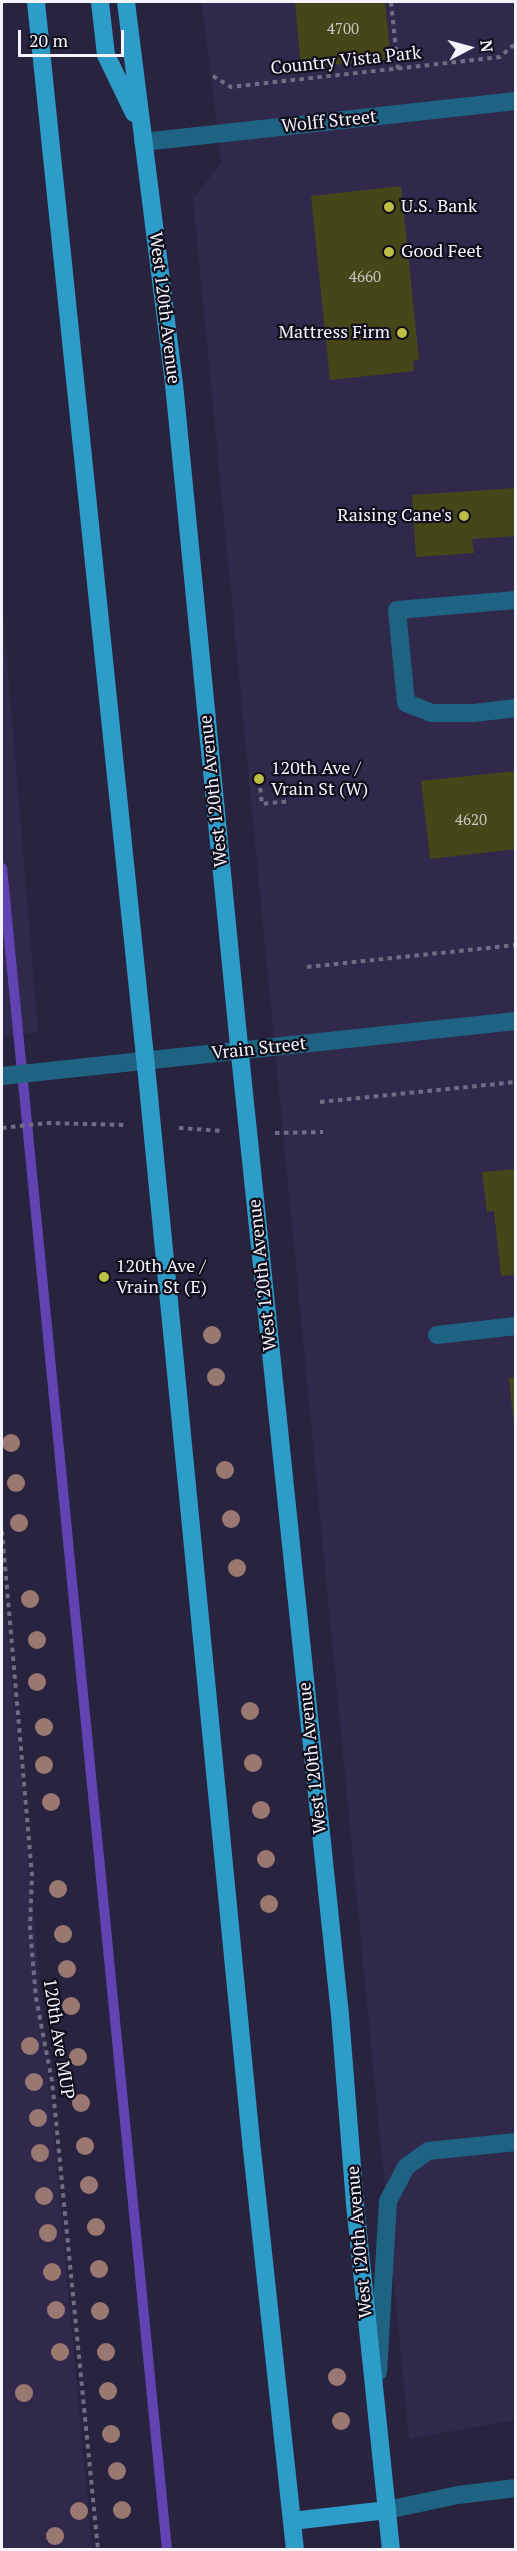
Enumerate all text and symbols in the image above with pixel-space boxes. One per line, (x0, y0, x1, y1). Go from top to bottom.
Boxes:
scale bar (21, 18, 128, 56)
north arrow (439, 18, 499, 78)
house number: 4700 (327, 21, 359, 39)
text: 20 m (29, 28, 68, 52)
text: N (475, 39, 498, 53)
street label: Country Vista Park (270, 42, 422, 80)
street label: Wolff Street (280, 106, 378, 138)
place label: U.S. Bank (401, 196, 477, 218)
marker: U.S. Bank (382, 200, 396, 214)
street label: West 120th Avenue (144, 231, 184, 385)
place label: Good Feet (401, 241, 482, 263)
marker: Good Feet (382, 245, 396, 259)
house number: 4660 (349, 269, 381, 287)
place label: Mattress Firm (278, 322, 390, 344)
marker: Mattress Firm (395, 326, 409, 340)
place label: Raising Cane's (337, 505, 452, 527)
marker: Raising Cane's (457, 509, 471, 523)
street label: West 120th Avenue (195, 714, 233, 868)
place label: 120th Ave / Vrain St (W) (271, 758, 368, 800)
marker: 120th Ave / Vrain St (W) (252, 772, 266, 786)
house number: 4620 (455, 812, 487, 830)
street label: Vrain Street (210, 1033, 308, 1065)
street label: West 120th Avenue (244, 1198, 282, 1352)
place label: 120th Ave / Vrain St (E) (116, 1256, 207, 1298)
marker: 120th Ave / Vrain St (E) (97, 1270, 111, 1284)
street label: West 120th Avenue (294, 1681, 332, 1835)
street label: 120th Ave MUP (38, 1977, 78, 2101)
street label: West 120th Avenue (343, 2165, 377, 2319)

